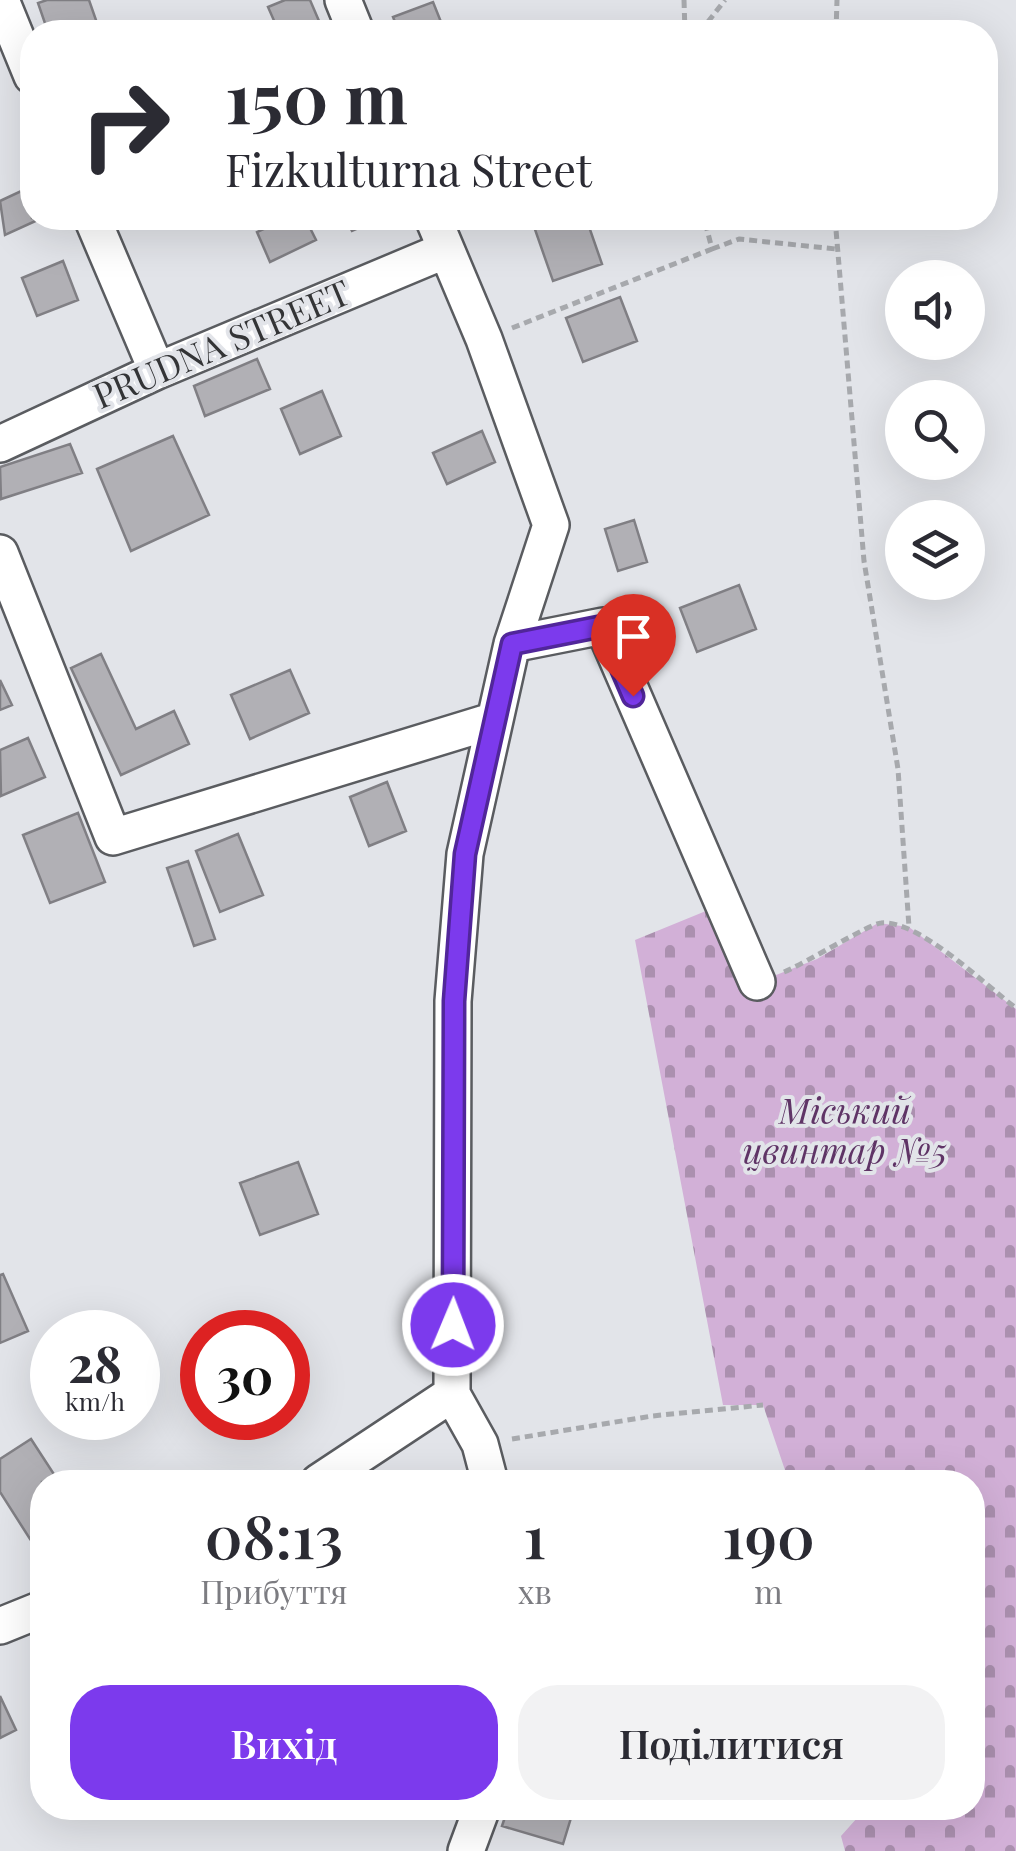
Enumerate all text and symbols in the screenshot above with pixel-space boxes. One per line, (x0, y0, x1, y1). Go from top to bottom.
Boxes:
text: 150 m (225, 48, 408, 142)
icon: right (60, 60, 190, 190)
text: Fizkulturna Street (225, 138, 592, 198)
map controls (885, 260, 985, 600)
button: sound (885, 260, 985, 360)
street label: PRUDNA STREET (85, 267, 357, 418)
button: search (885, 380, 985, 480)
button: layers (885, 500, 985, 600)
pin (591, 594, 676, 697)
icon: arrive (606, 609, 661, 664)
park label: Міський цвинтар №5 (743, 1086, 947, 1173)
position arrow (401, 1273, 505, 1377)
speed limit sign: 30 (180, 1310, 310, 1440)
text: 28 (68, 1329, 122, 1396)
text: km/h (65, 1384, 125, 1417)
text: 08:13 (205, 1494, 343, 1574)
text: 1 (523, 1494, 546, 1574)
text: 190 (722, 1494, 815, 1574)
text: Прибуття (200, 1569, 348, 1612)
text: хв (518, 1569, 552, 1612)
text: m (754, 1569, 783, 1612)
button: Вихід (70, 1685, 498, 1800)
button: Поділитися (518, 1685, 945, 1800)

